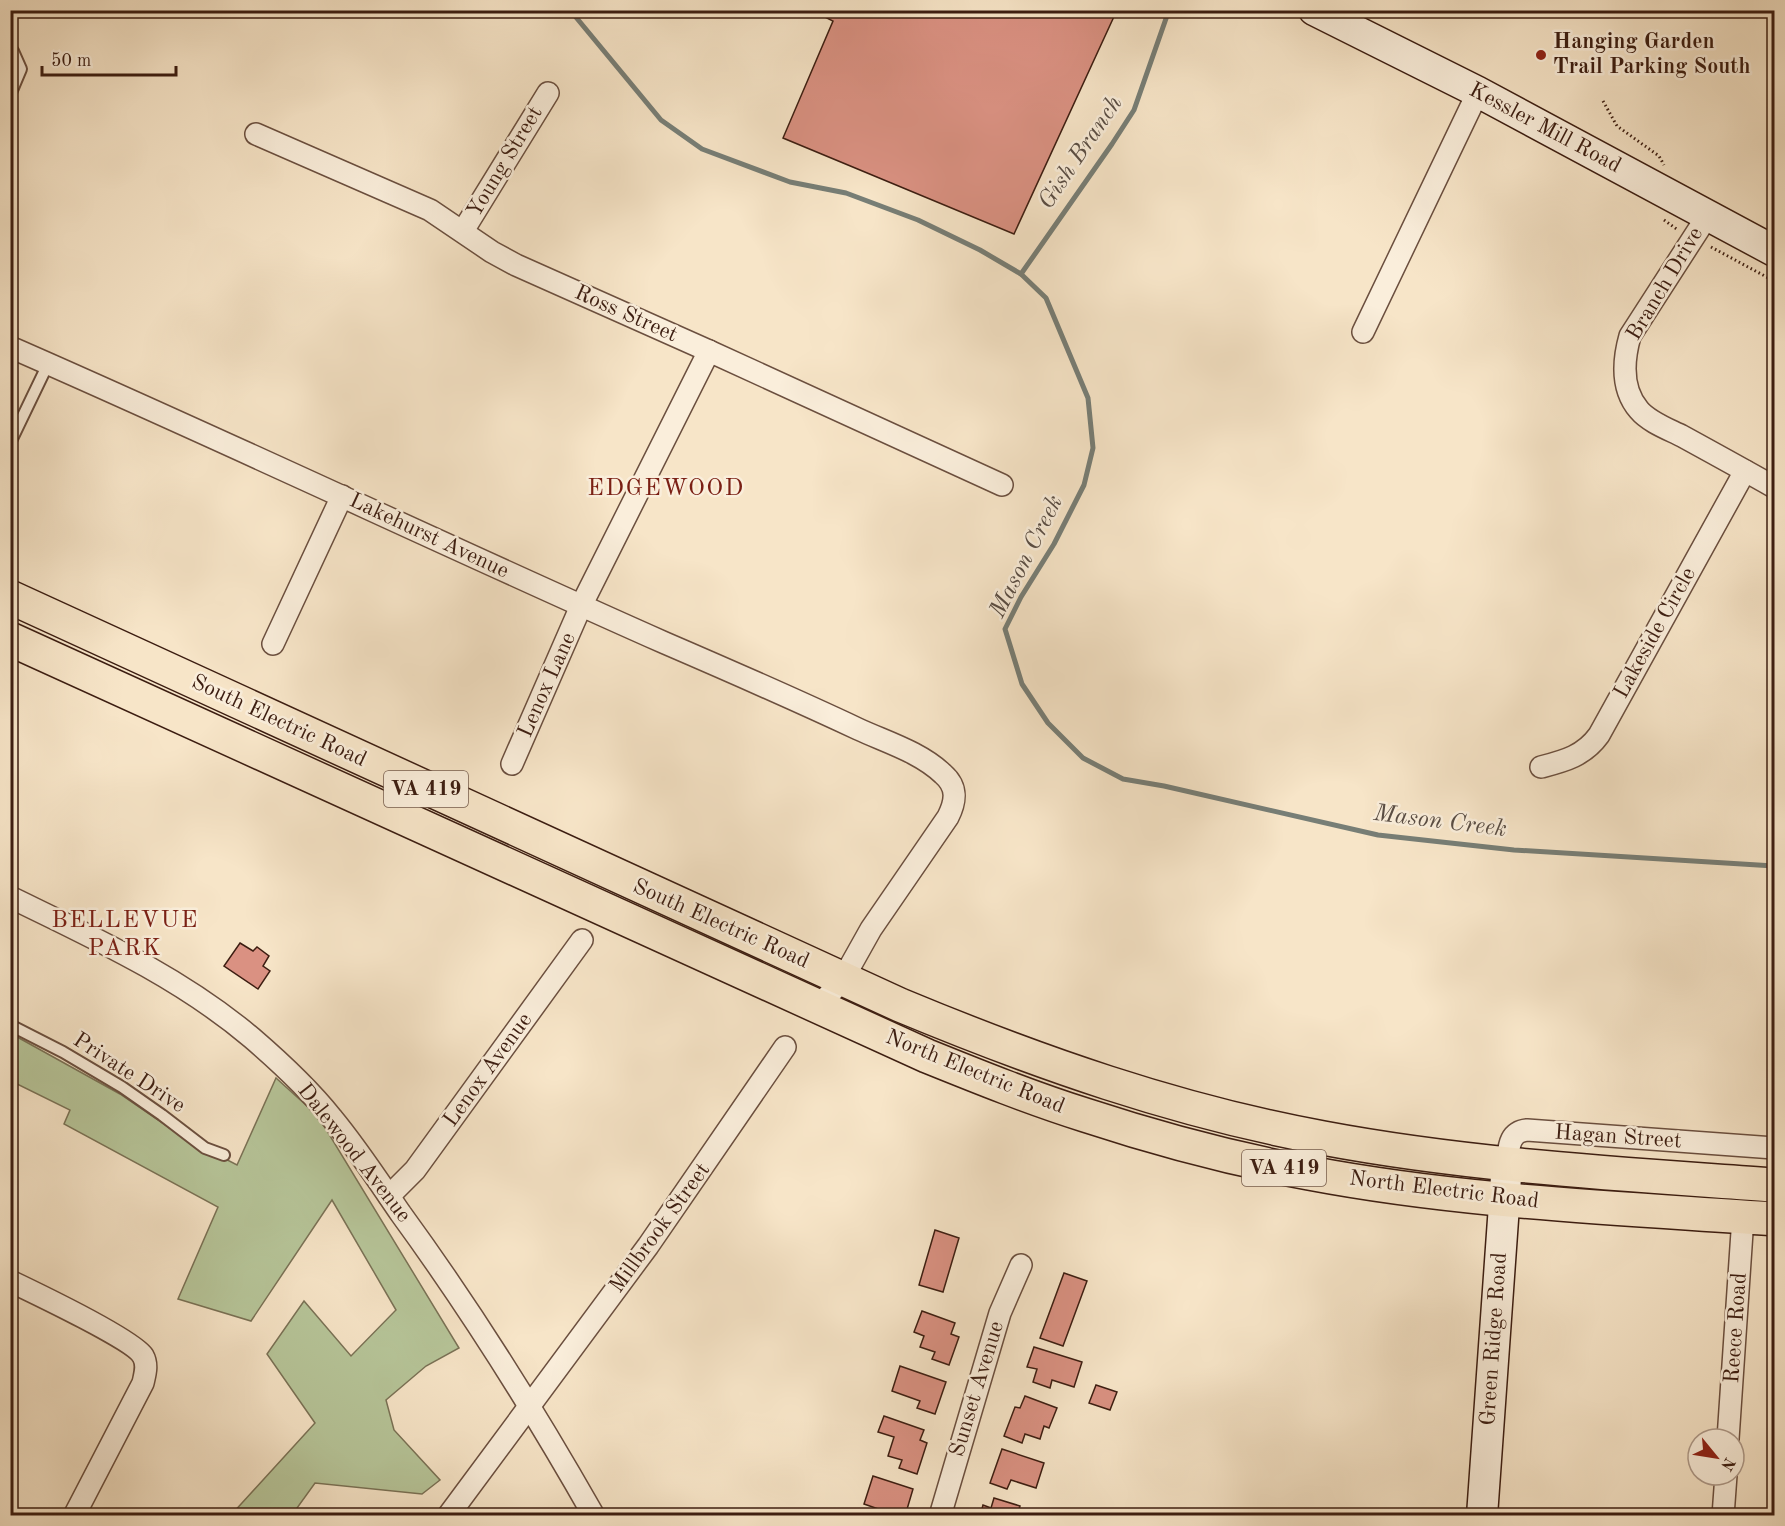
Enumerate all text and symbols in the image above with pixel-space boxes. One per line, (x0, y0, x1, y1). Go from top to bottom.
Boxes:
place label: Hanging Garden Trail Parking South (1553, 31, 1751, 78)
scale bar (42, 39, 176, 77)
marker: Hanging Garden Trail Parking South (1534, 48, 1548, 62)
text: 50 m (51, 52, 91, 70)
street label: Kessler Mill Road (1465, 79, 1625, 177)
water label: Gish Branch (1034, 92, 1128, 214)
street label: Young Street (463, 103, 547, 221)
street label: Branch Drive (1623, 224, 1707, 344)
street label: Ross Street (571, 282, 681, 346)
district label: EDGEWOOD (587, 477, 745, 501)
street label: Lakehurst Avenue (346, 489, 512, 583)
water label: Mason Creek (985, 492, 1068, 623)
street label: Lakeside Circle (1610, 564, 1700, 702)
street label: Lenox Lane (514, 629, 580, 741)
street label: South Electric Road (188, 671, 370, 771)
road number: VA 419 (384, 771, 468, 807)
water label: Mason Creek (1371, 802, 1508, 842)
street label: South Electric Road (630, 875, 812, 973)
district label: BELLEVUE PARK (51, 909, 199, 961)
street label: Lenox Avenue (440, 1009, 536, 1131)
street label: North Electric Road (882, 1026, 1068, 1118)
street label: Private Drive (69, 1029, 189, 1117)
street label: Dalewood Avenue (293, 1079, 415, 1227)
street label: Hagan Street (1554, 1122, 1682, 1152)
road number: VA 419 (1242, 1150, 1326, 1186)
street label: Millbrook Street (606, 1159, 714, 1297)
street label: North Electric Road (1348, 1167, 1540, 1213)
street label: Green Ridge Road (1477, 1252, 1511, 1426)
street label: Reece Road (1721, 1272, 1751, 1384)
street label: Sunset Avenue (946, 1319, 1008, 1459)
north arrow (1686, 1427, 1746, 1487)
text: N (1717, 1454, 1737, 1473)

